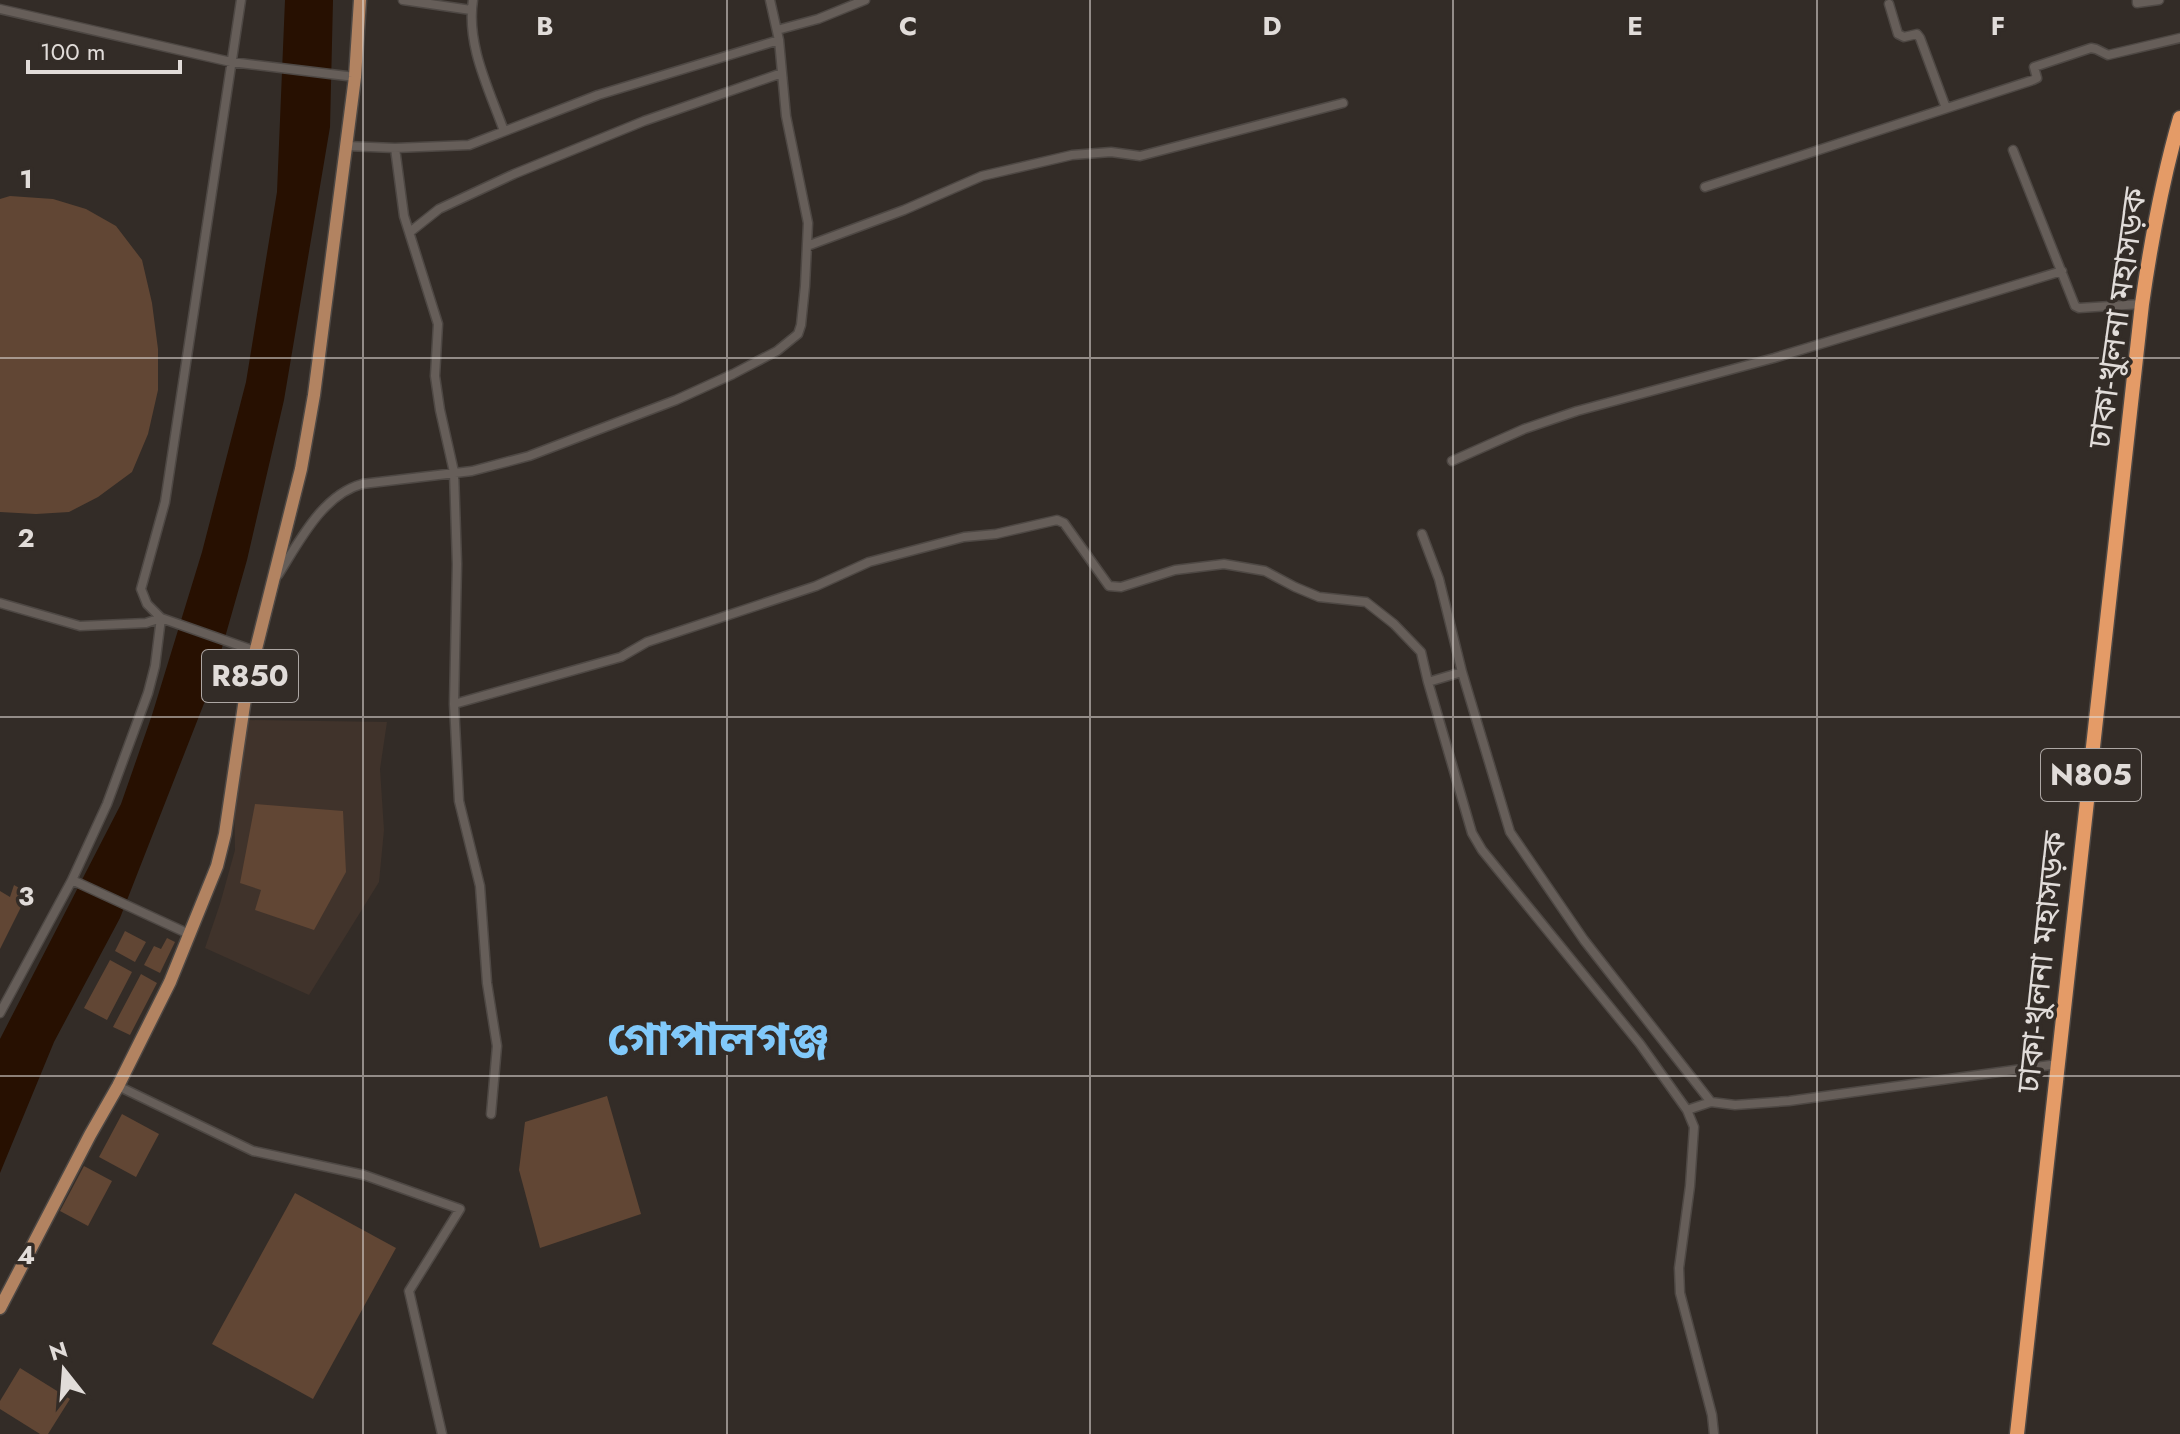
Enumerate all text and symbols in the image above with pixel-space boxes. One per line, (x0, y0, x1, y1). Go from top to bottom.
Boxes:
text: B (536, 7, 554, 45)
text: C (899, 7, 917, 45)
text: D (1262, 7, 1282, 45)
text: E (1627, 7, 1643, 45)
text: F (1991, 7, 2005, 45)
scale bar (28, 24, 180, 74)
text: 100 m (40, 34, 106, 69)
text: 1 (19, 160, 33, 198)
street label: ঢাকা-খুলনা মহাসড়ক (2076, 184, 2158, 452)
text: 2 (17, 519, 35, 557)
road number: R850 (202, 650, 298, 702)
road number: N805 (2041, 749, 2141, 801)
street label: ঢাকা-খুলনা মহাসড়ক (2004, 828, 2078, 1096)
text: 3 (18, 877, 34, 915)
district label: গোপালগঞ্জ (607, 1004, 829, 1073)
text: 4 (17, 1236, 35, 1274)
north arrow (24, 1330, 104, 1410)
text: N (45, 1333, 71, 1369)

